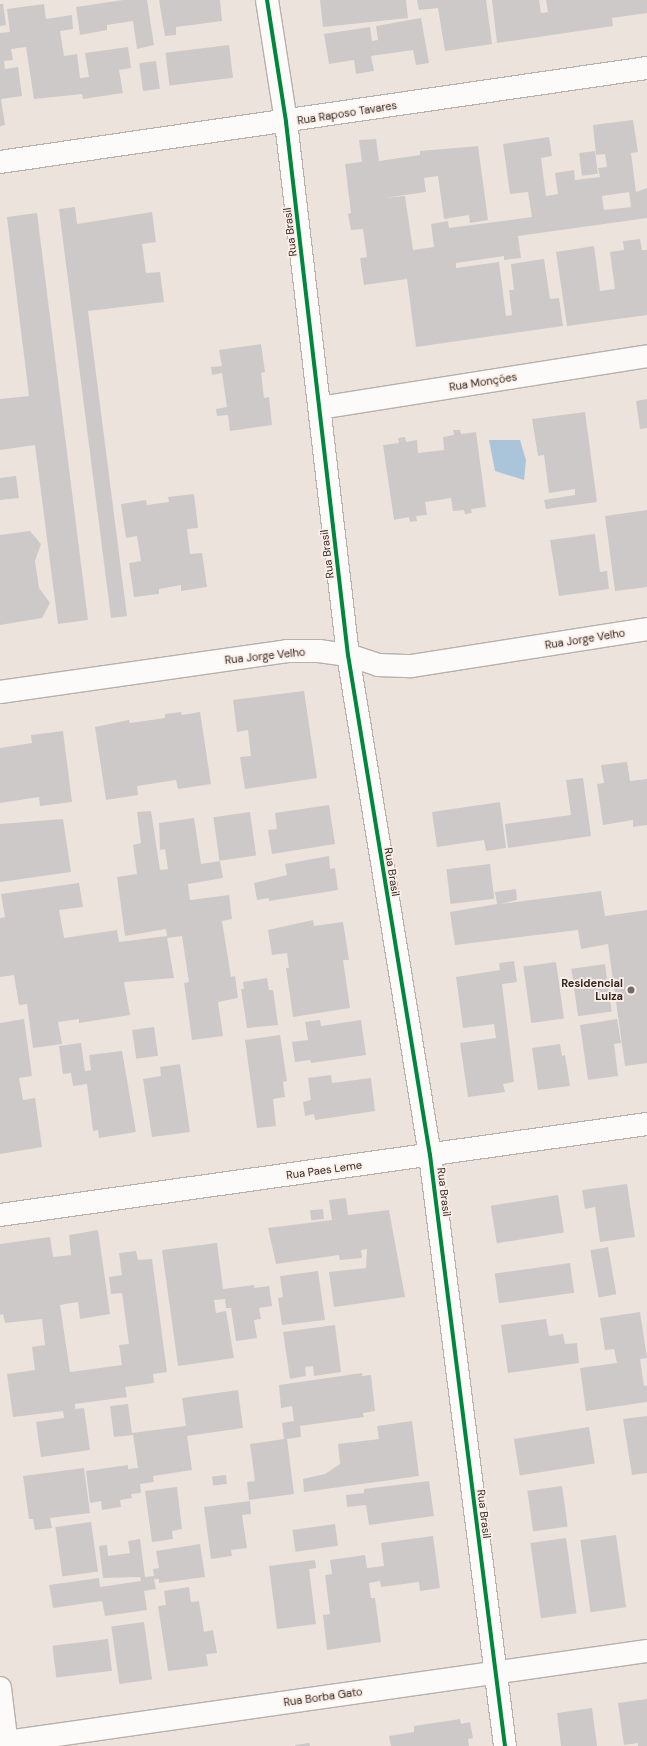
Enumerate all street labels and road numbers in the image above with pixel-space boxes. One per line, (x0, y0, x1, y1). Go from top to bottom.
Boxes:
street label: Rua Raposo Tavares (296, 99, 398, 127)
street label: Rua Brasil (280, 207, 300, 257)
street label: Rua Monções (448, 370, 518, 394)
street label: Rua Brasil (317, 529, 337, 579)
street label: Rua Jorge Velho (544, 626, 626, 652)
street label: Rua Jorge Velho (224, 645, 306, 667)
street label: Rua Brasil (382, 847, 402, 897)
street label: Rua Paes Leme (285, 1158, 363, 1182)
street label: Rua Brasil (434, 1167, 454, 1217)
street label: Rua Brasil (474, 1489, 494, 1539)
street label: Rua Borba Gato (283, 1685, 363, 1709)

